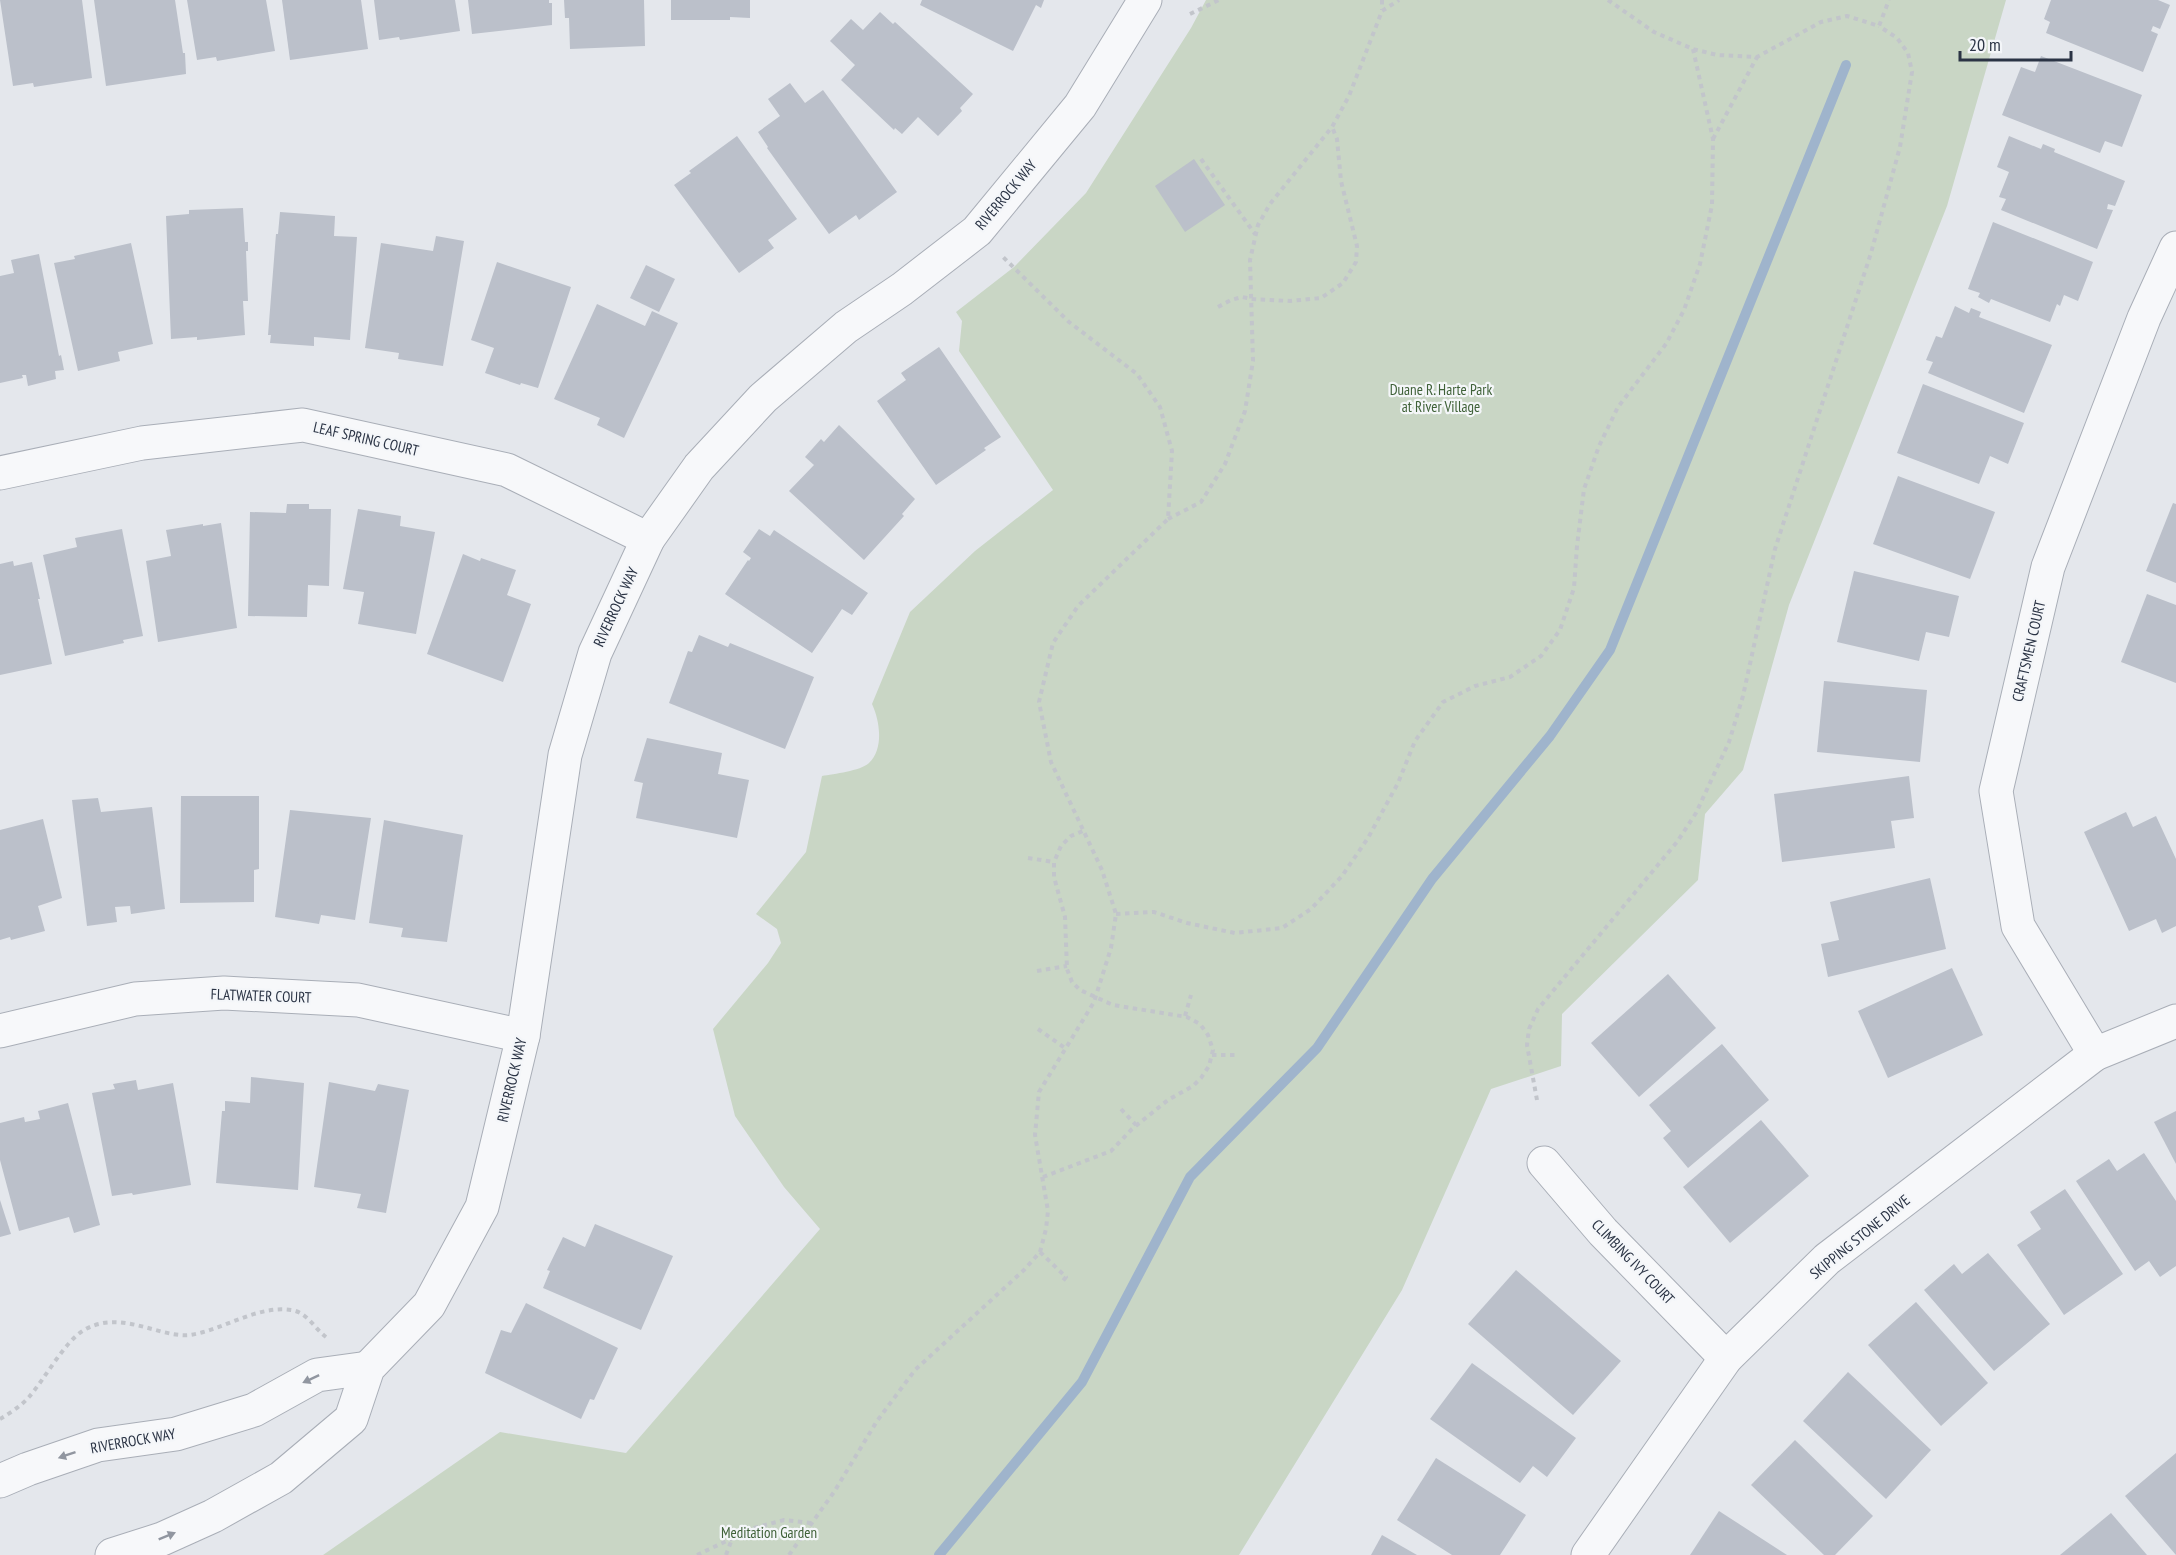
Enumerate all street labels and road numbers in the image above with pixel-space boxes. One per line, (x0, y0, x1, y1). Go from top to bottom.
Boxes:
street label: RIVERROCK WAY (971, 156, 1041, 234)
street label: LEAF SPRING COURT (312, 417, 421, 460)
street label: RIVERROCK WAY (589, 564, 642, 650)
street label: CRAFTSMEN COURT (2008, 598, 2049, 703)
street label: FLATWATER COURT (210, 984, 312, 1007)
street label: RIVERROCK WAY (493, 1036, 530, 1124)
street label: SKIPPING STONE DRIVE (1806, 1190, 1914, 1283)
street label: CLIMBING IVY COURT (1588, 1215, 1679, 1308)
street label: RIVERROCK WAY (89, 1424, 177, 1457)

